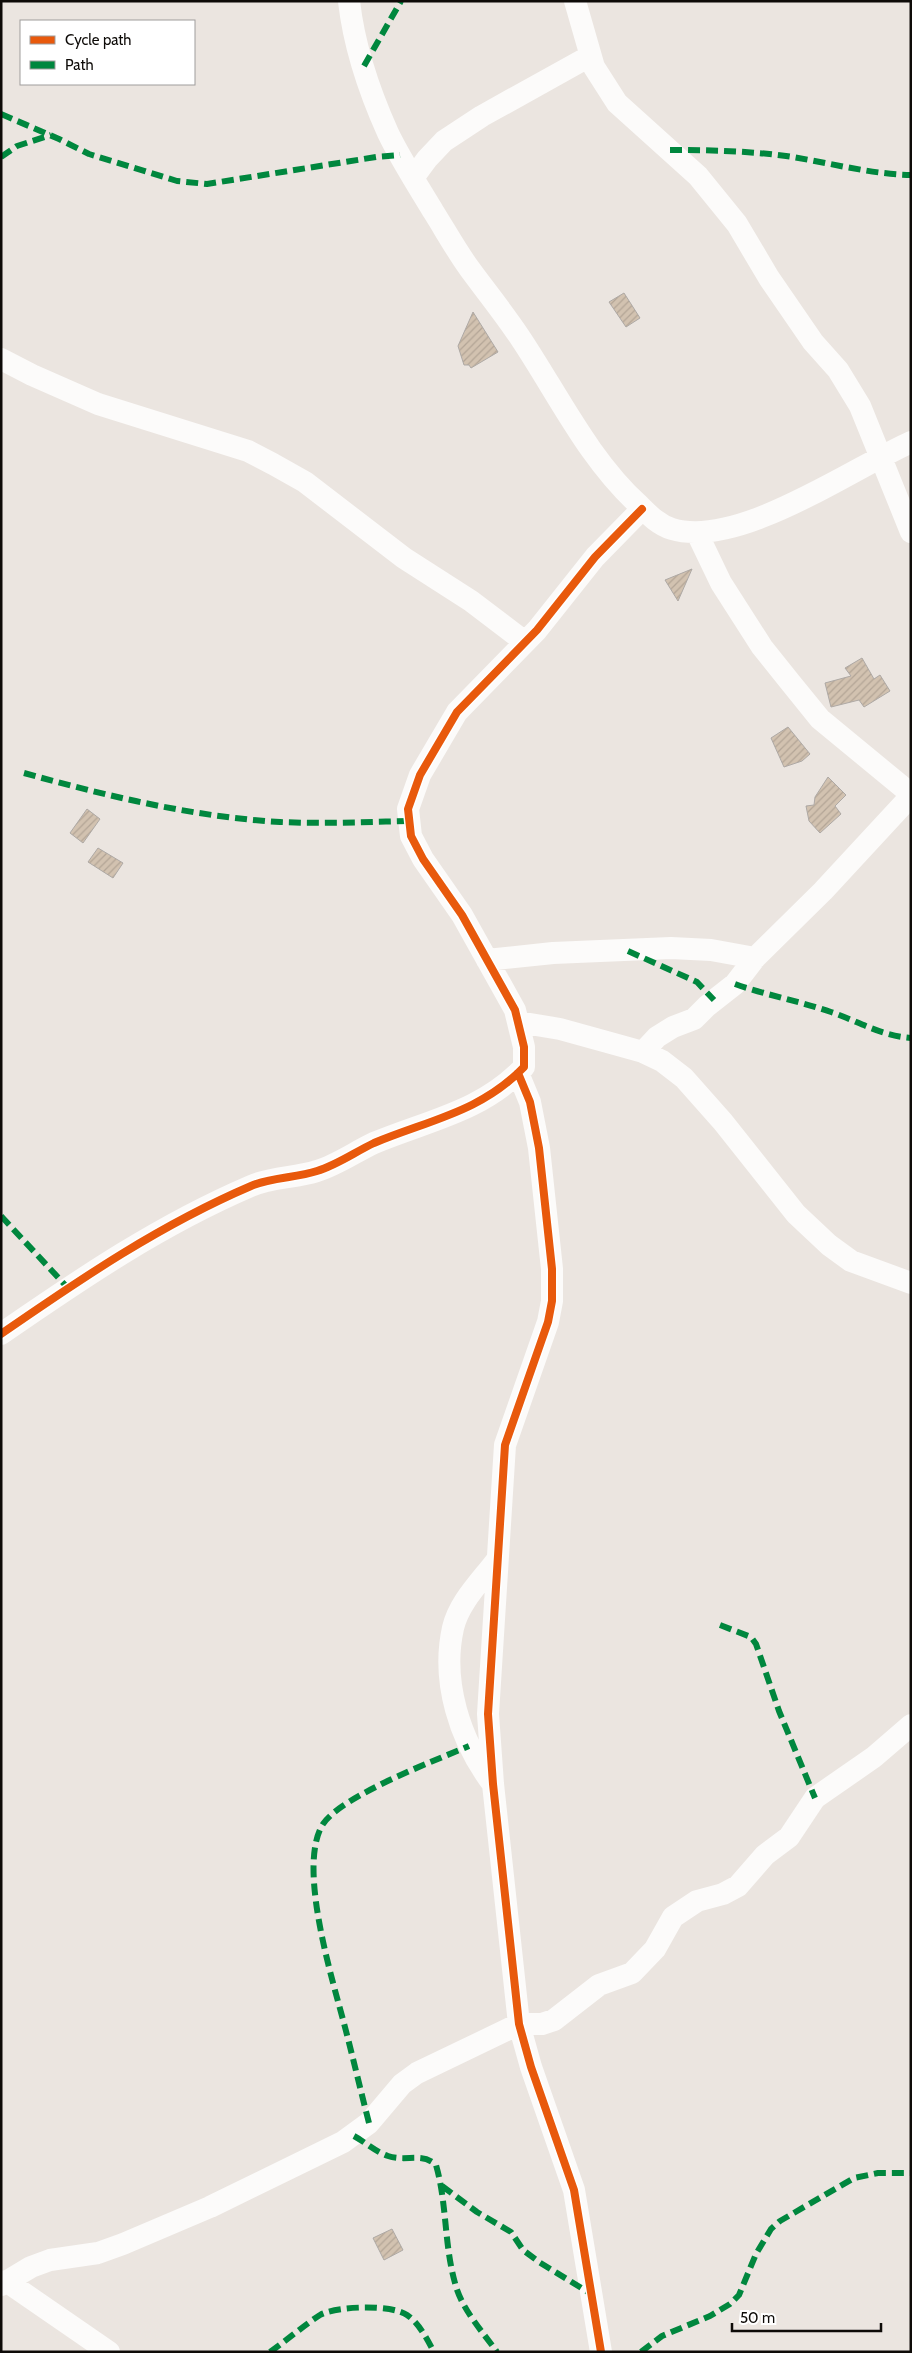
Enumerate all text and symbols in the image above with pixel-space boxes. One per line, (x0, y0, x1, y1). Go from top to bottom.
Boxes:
legend (20, 20, 195, 85)
text: Cycle path (65, 31, 131, 49)
text: Path (65, 56, 94, 74)
scale bar (732, 2300, 881, 2332)
text: 50 m (740, 2309, 775, 2327)

